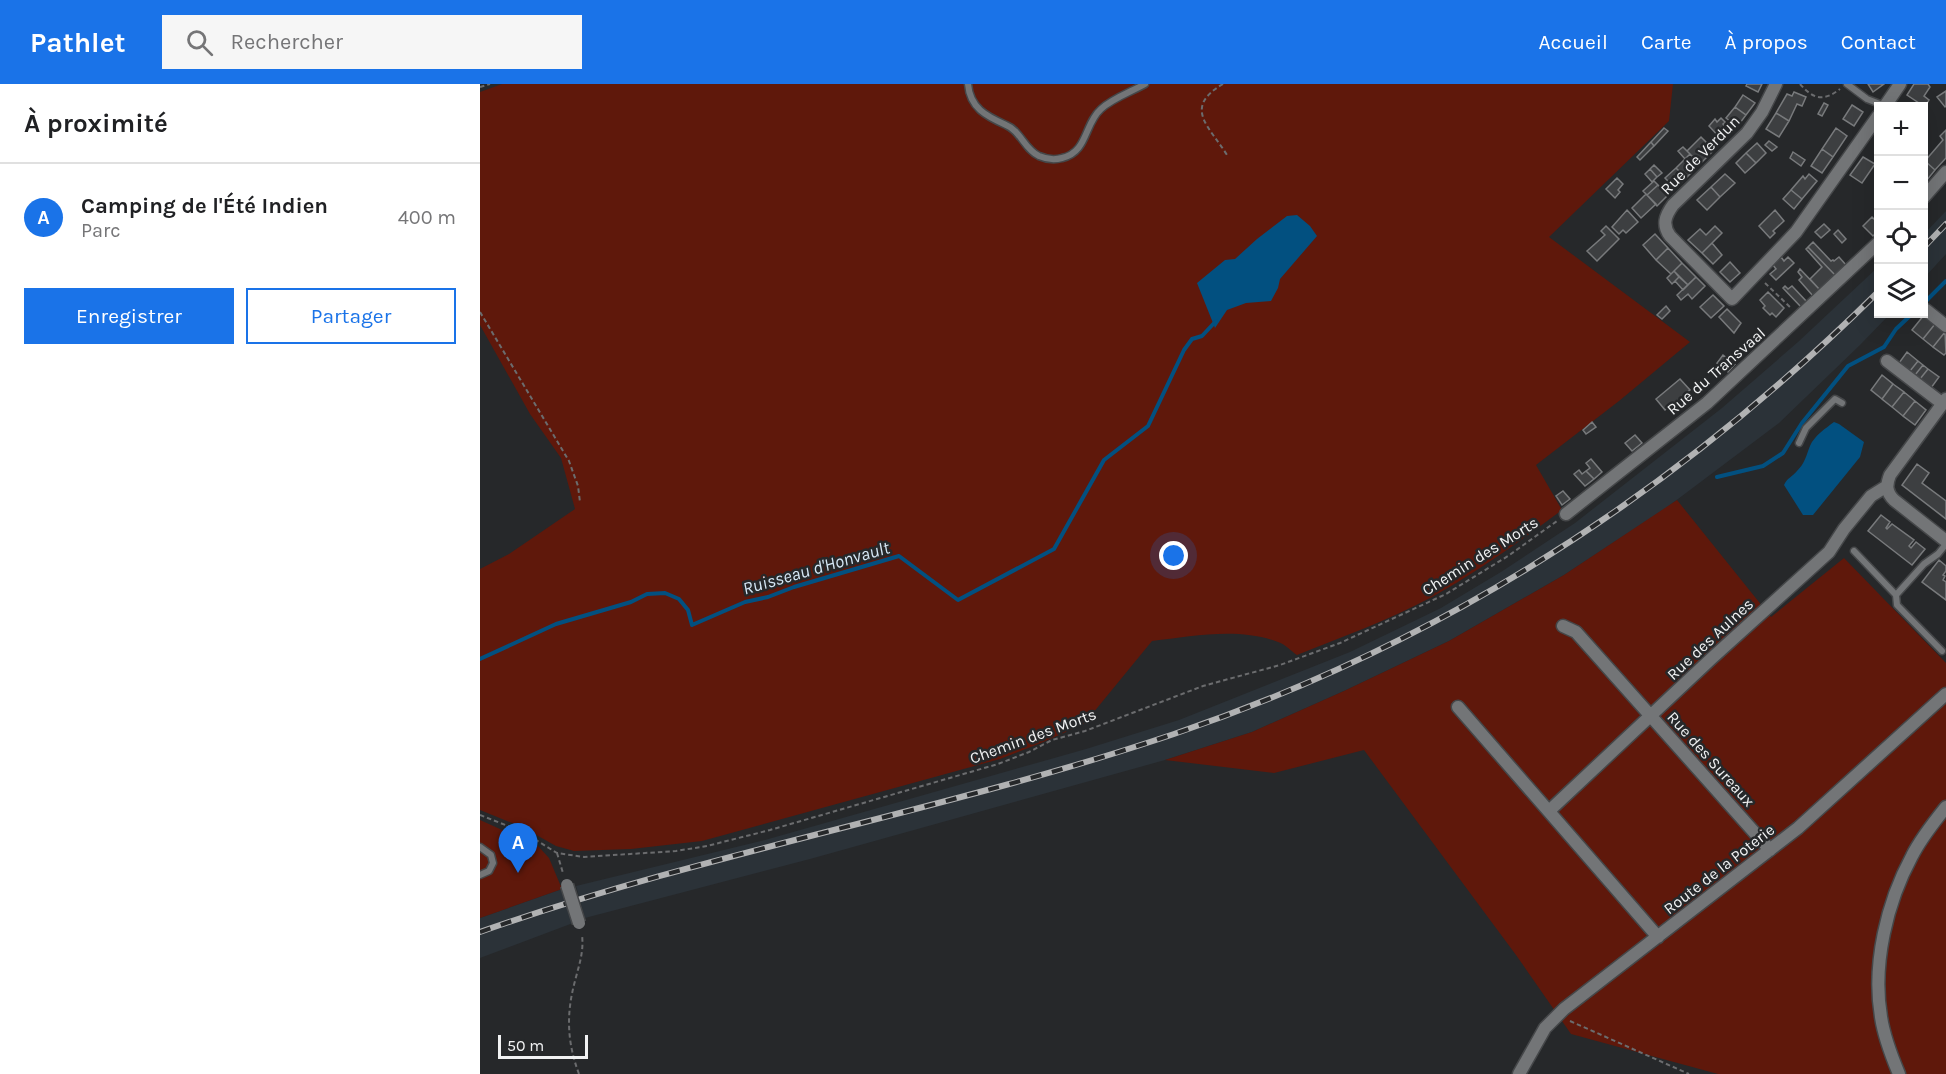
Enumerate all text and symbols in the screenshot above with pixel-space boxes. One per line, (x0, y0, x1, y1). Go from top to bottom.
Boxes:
search box (162, 15, 582, 69)
text: Pathlet (30, 26, 126, 59)
icon: search (183, 26, 216, 59)
text: Rechercher (231, 29, 343, 55)
text: Accueil (1539, 30, 1608, 54)
text: Carte (1641, 30, 1692, 54)
text: À propos (1725, 30, 1808, 54)
text: Contact (1841, 30, 1916, 54)
map controls (1874, 102, 1928, 318)
button: + (1874, 102, 1928, 156)
text: À proximité (24, 108, 168, 139)
street label: Rue de Verdun (1656, 111, 1744, 199)
button: − (1874, 156, 1928, 210)
text: Camping de l'Été Indien (81, 193, 328, 219)
text: A (37, 206, 50, 229)
text: 400 m (398, 206, 456, 229)
button: locate (1874, 210, 1928, 264)
text: Parc (81, 219, 121, 242)
button: layers (1874, 264, 1928, 318)
button: Enregistrer (24, 288, 234, 344)
button: Partager (246, 288, 456, 344)
street label: Rue du Transvaal (1663, 323, 1769, 419)
street label: Chemin des Morts (1418, 513, 1542, 599)
water label: Ruisseau d'Honvault (740, 536, 893, 599)
your location (1159, 541, 1188, 570)
street label: Rue des Aulnes (1663, 594, 1757, 684)
street label: Chemin des Morts (967, 704, 1099, 768)
street label: Rue des Sureaux (1663, 708, 1759, 810)
street label: Route de la Poterie (1660, 820, 1778, 918)
pin: A (498, 824, 537, 873)
scale bar (498, 1032, 588, 1060)
text: 50 m (507, 1036, 544, 1055)

